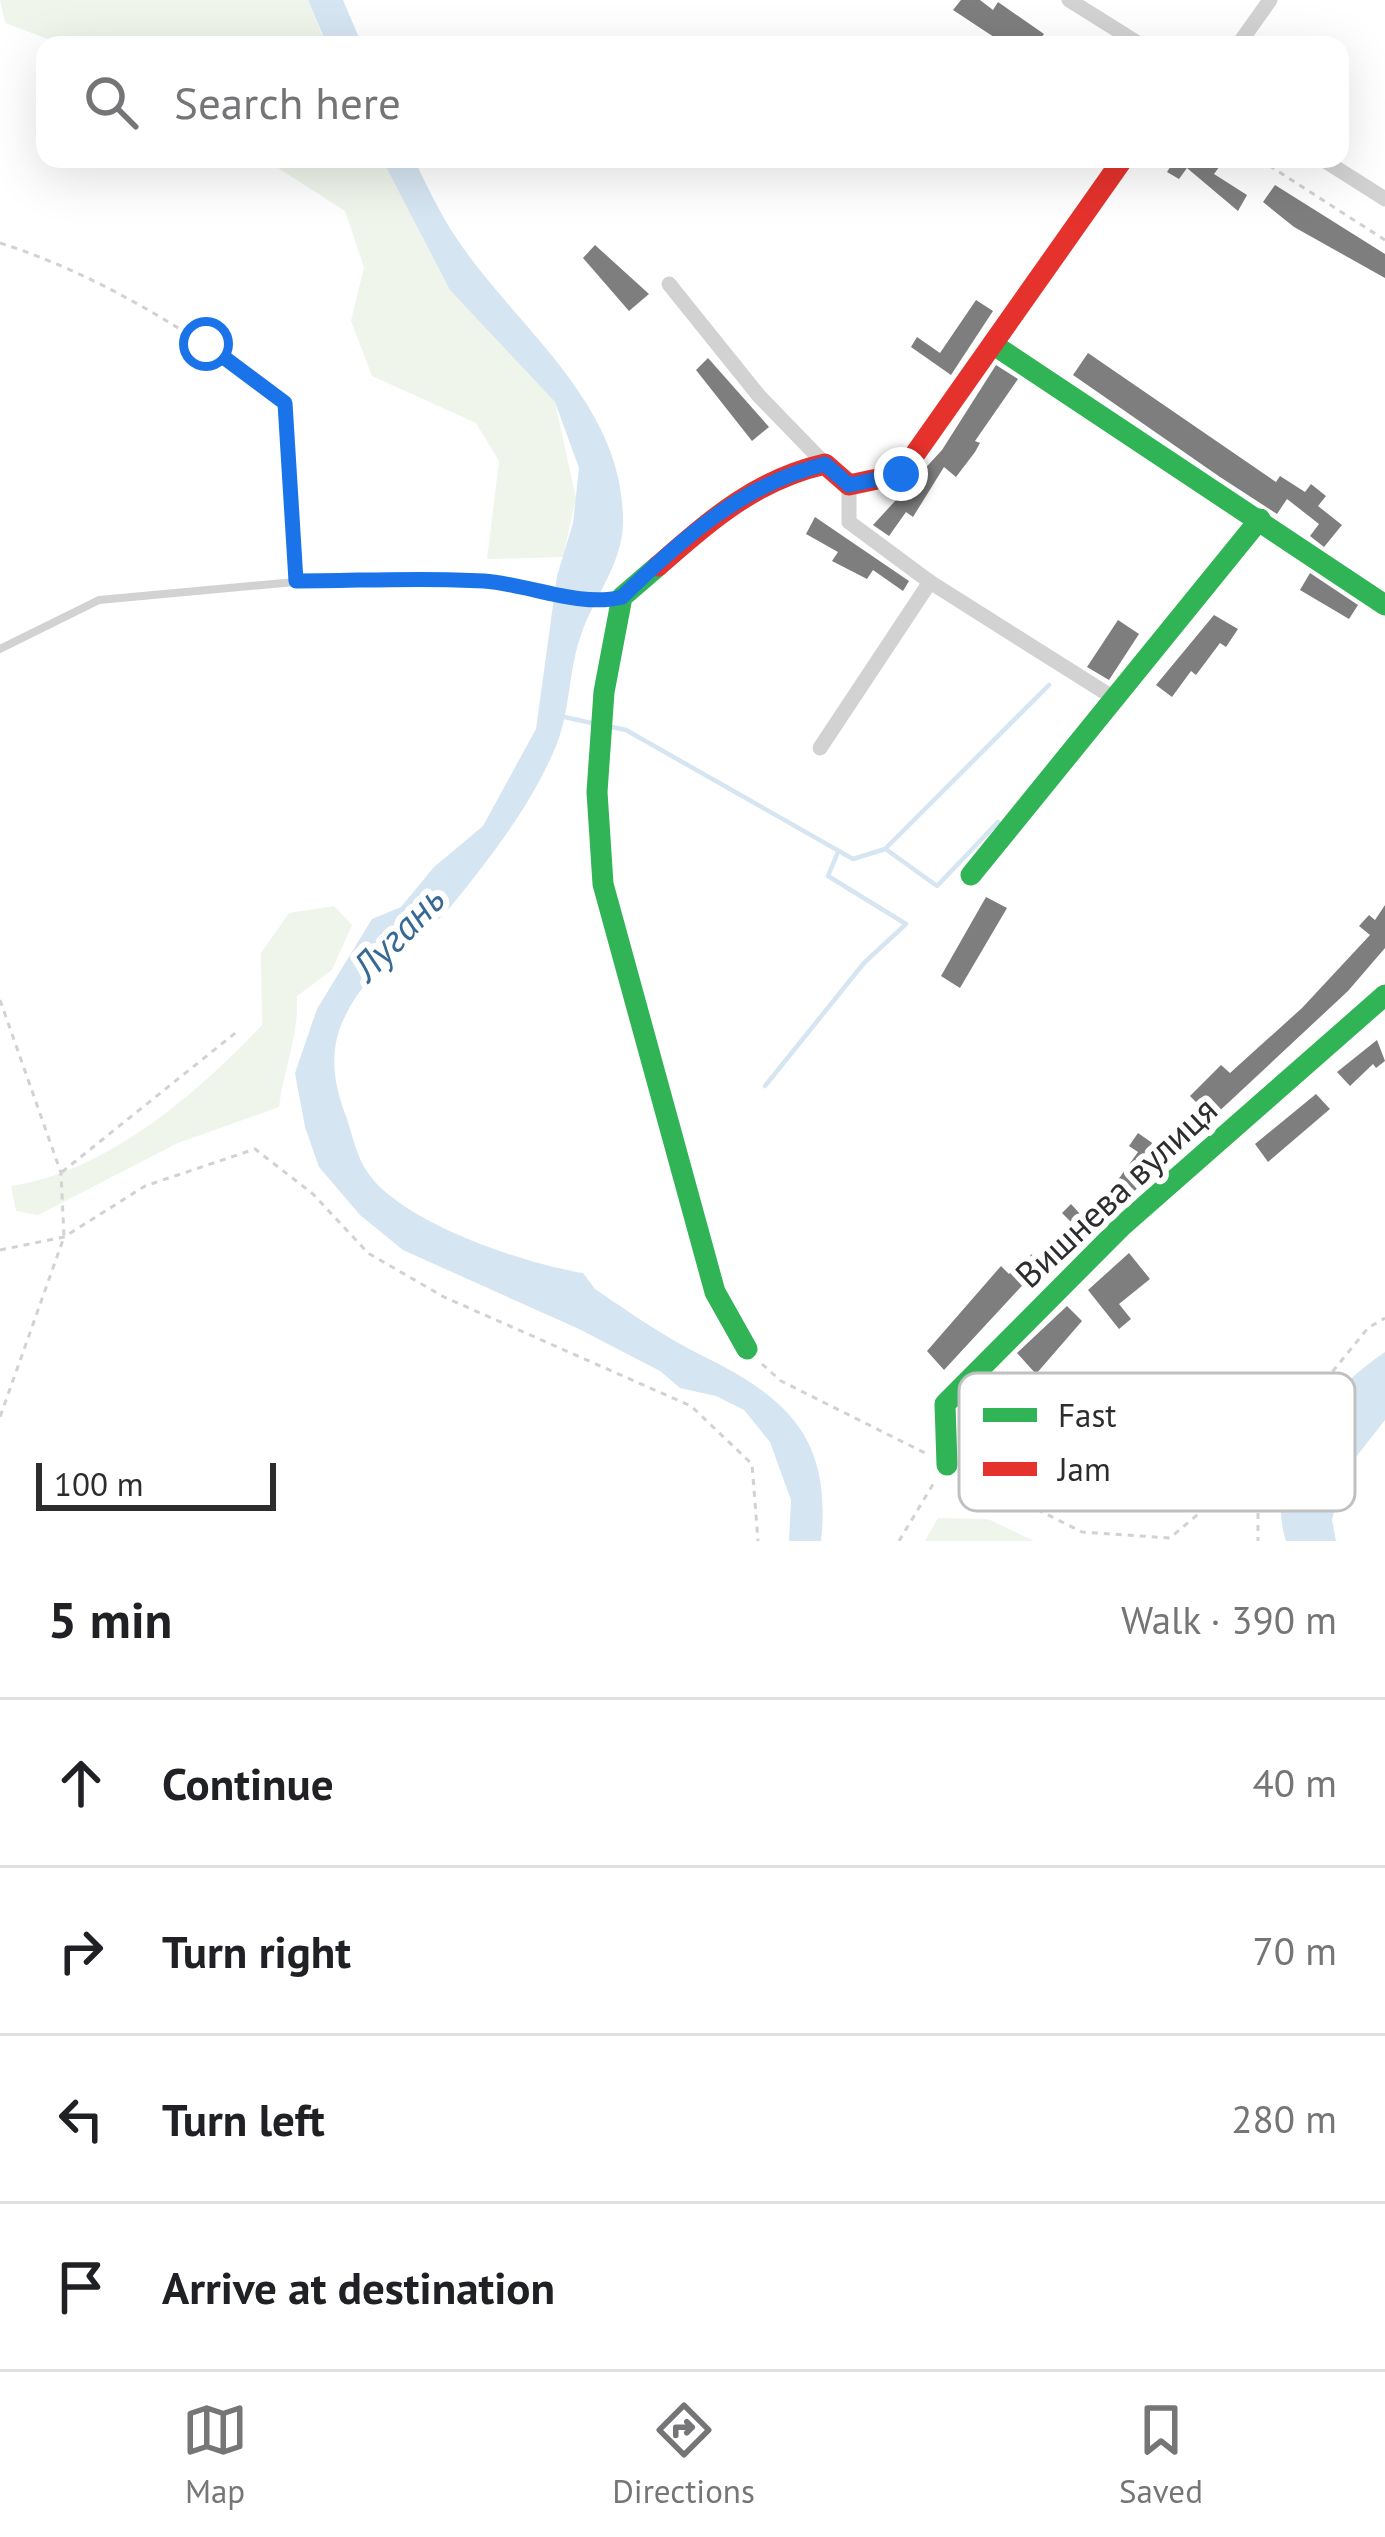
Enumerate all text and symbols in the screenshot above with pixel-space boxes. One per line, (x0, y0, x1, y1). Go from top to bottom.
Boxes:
search box (36, 36, 1349, 168)
icon: search (78, 69, 144, 135)
text: Search here (174, 73, 401, 131)
route start (179, 317, 233, 371)
route end (874, 447, 928, 501)
water label: Лугань (339, 874, 455, 992)
street label: Вишнева вулиця (1005, 1086, 1226, 1297)
legend (959, 1373, 1355, 1511)
text: Fast (1058, 1393, 1117, 1436)
text: Jam (1056, 1447, 1111, 1490)
scale bar (36, 1457, 276, 1510)
text: 100 m (54, 1462, 144, 1505)
text: 5 min (48, 1586, 172, 1652)
text: Walk · 390 m (1121, 1594, 1337, 1645)
icon: ahead (48, 1750, 114, 1816)
text: Continue (162, 1754, 334, 1812)
text: 40 m (1252, 1757, 1337, 1808)
icon: right (48, 1918, 114, 1984)
text: Turn right (162, 1922, 351, 1980)
text: 70 m (1252, 1925, 1337, 1976)
icon: left (48, 2086, 114, 2152)
text: Turn left (162, 2090, 325, 2148)
text: 280 m (1231, 2093, 1337, 2144)
icon: arrive (48, 2254, 114, 2320)
text: Arrive at destination (162, 2258, 555, 2316)
tab: Map (182, 2397, 248, 2512)
tab: Directions (612, 2397, 755, 2512)
tab: Saved (1119, 2397, 1203, 2512)

